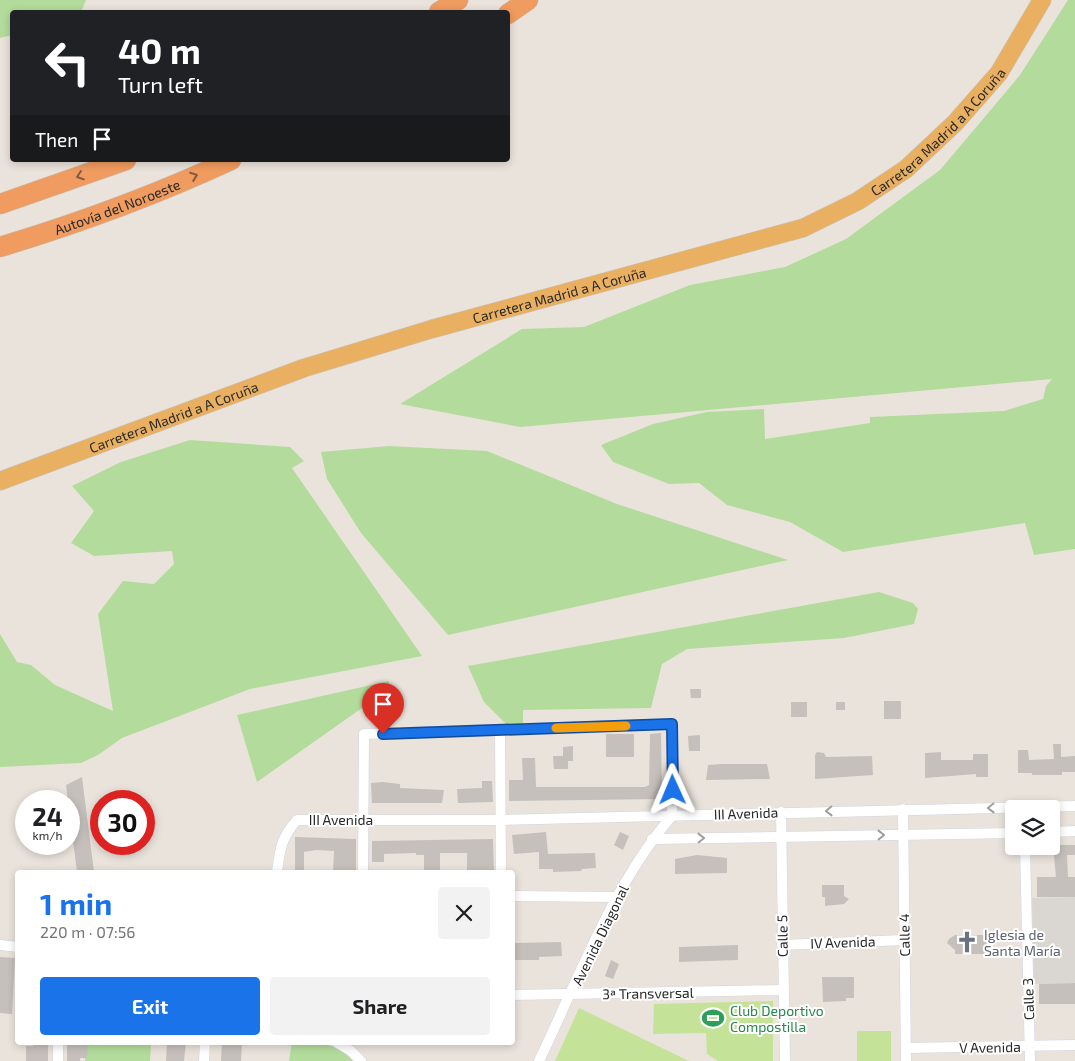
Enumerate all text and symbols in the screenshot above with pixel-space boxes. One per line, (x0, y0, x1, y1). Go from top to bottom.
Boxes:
text: 40 m (118, 29, 201, 71)
icon: left (35, 30, 100, 95)
street label: Carretera Madrid a A Coruña (867, 65, 1008, 199)
text: Turn left (118, 71, 203, 97)
icon: arrive (88, 125, 116, 153)
text: Then (35, 128, 78, 151)
one-way arrow (77, 170, 85, 180)
one-way arrow (189, 172, 198, 183)
street label: Autovía del Noroeste (52, 175, 183, 238)
street label: Carretera Madrid a A Coruña (471, 263, 648, 326)
street label: Carretera Madrid a A Coruña (86, 377, 260, 456)
pin (362, 683, 404, 734)
icon: arrive (369, 690, 397, 718)
position arrow (646, 763, 698, 815)
speed limit sign: 30 (90, 790, 155, 855)
map controls (1005, 800, 1060, 855)
button: layers (1005, 800, 1060, 855)
text: 24 (32, 801, 63, 831)
street label: III Avenida (714, 803, 778, 823)
one-way arrow (987, 803, 995, 813)
one-way arrow (825, 806, 832, 816)
street label: III Avenida (309, 811, 373, 828)
text: km/h (33, 828, 62, 842)
one-way arrow (877, 830, 885, 840)
one-way arrow (697, 833, 705, 843)
street label: Avenida Diagonal (568, 881, 632, 988)
text: 1 min (40, 885, 112, 921)
button: close (438, 887, 490, 939)
street label: Calle 4 (895, 913, 913, 957)
street label: Calle 5 (773, 915, 791, 957)
text: 220 m · 07:56 (40, 922, 135, 941)
place label: Iglesia de Santa María (984, 926, 1061, 959)
church icon: Iglesia de Santa María (954, 929, 980, 955)
street label: IV Avenida (810, 932, 876, 952)
button: Exit (40, 977, 260, 1035)
button: Share (270, 977, 490, 1035)
street label: Calle 3 (1019, 978, 1037, 1020)
street label: 3ª Transversal (602, 984, 695, 1002)
place label: Club Deportivo Compostilla (730, 1002, 824, 1035)
sports icon: Club Deportivo Compostilla (700, 1005, 726, 1031)
street label: V Avenida (959, 1038, 1021, 1056)

